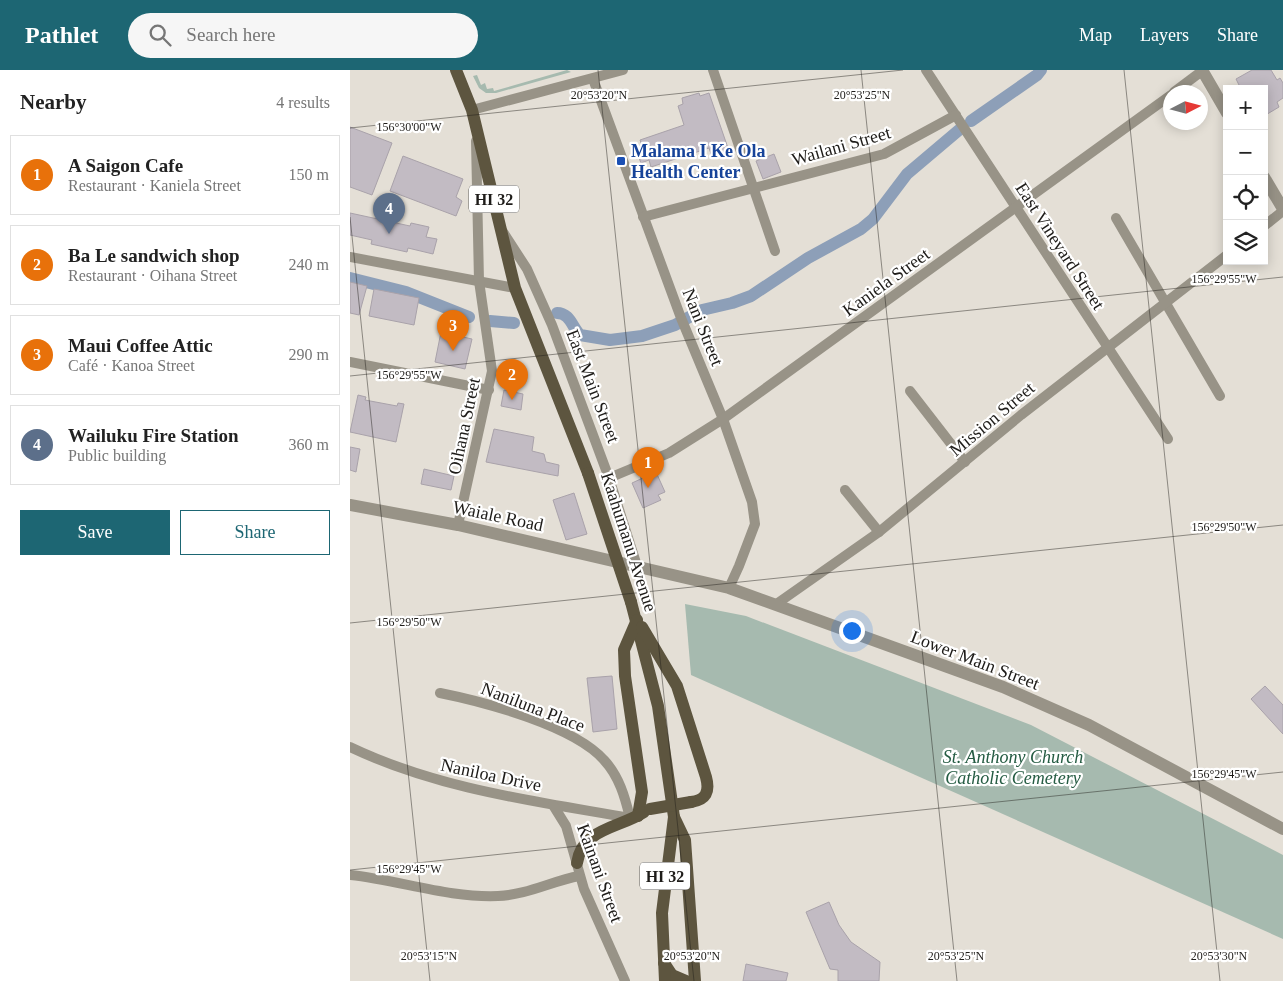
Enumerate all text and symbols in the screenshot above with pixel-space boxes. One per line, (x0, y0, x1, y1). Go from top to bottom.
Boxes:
search box (128, 13, 478, 58)
icon: search (146, 21, 174, 49)
text: Pathlet (25, 22, 98, 48)
text: Search here (186, 24, 275, 45)
text: Map (1079, 25, 1112, 45)
text: Layers (1140, 25, 1189, 45)
text: Share (1217, 25, 1258, 45)
north arrow (1163, 85, 1208, 130)
map controls (1223, 85, 1268, 265)
button: + (1223, 85, 1268, 130)
text: 20°53'20"N (571, 88, 628, 102)
text: 20°53'25"N (834, 88, 891, 102)
text: Nearby (20, 90, 87, 114)
text: 4 results (276, 94, 330, 111)
text: 156°30'00"W (376, 120, 442, 134)
street label: Wailani Street (789, 122, 893, 170)
button: − (1223, 130, 1268, 175)
place label: Malama I Ke Ola Health Center (631, 141, 765, 182)
text: A Saigon Cafe (68, 155, 183, 176)
marker: Malama I Ke Ola Health Center (615, 155, 627, 167)
text: 1 (33, 166, 41, 183)
text: 150 m (289, 166, 329, 183)
button: locate (1223, 175, 1268, 220)
text: Restaurant · Kaniela Street (68, 177, 241, 194)
street label: East Vineyard Street (1011, 179, 1109, 313)
road number: HI 32 (469, 186, 519, 212)
pin: 4 (373, 193, 405, 234)
button: layers (1223, 220, 1268, 265)
street label: Kaniela Street (839, 244, 933, 320)
text: Ba Le sandwich shop (68, 245, 240, 266)
text: 2 (33, 256, 41, 273)
text: 240 m (289, 256, 329, 273)
text: Restaurant · Oihana Street (68, 267, 237, 284)
text: 156°29'55"W (1191, 272, 1257, 286)
street label: Nani Street (678, 285, 728, 369)
pin: 3 (437, 310, 469, 351)
street label: East Main Street (562, 326, 624, 446)
text: Maui Coffee Attic (68, 335, 213, 356)
text: 3 (33, 346, 41, 363)
text: 290 m (289, 346, 329, 363)
text: Café · Kanoa Street (68, 357, 195, 374)
pin: 2 (496, 359, 528, 400)
text: 156°29'55"W (376, 368, 442, 382)
street label: Oihana Street (444, 376, 484, 476)
street label: Mission Street (946, 378, 1038, 460)
text: Wailuku Fire Station (68, 425, 239, 446)
text: 4 (33, 436, 41, 453)
text: 360 m (289, 436, 329, 453)
text: Public building (68, 447, 166, 464)
pin: 1 (632, 447, 664, 488)
street label: Kaahumanu Avenue (597, 470, 661, 614)
street label: Waiale Road (451, 497, 545, 535)
button: Save (20, 510, 170, 555)
button: Share (180, 510, 330, 555)
text: 156°29'50"W (1191, 520, 1257, 534)
text: 156°29'50"W (376, 615, 442, 629)
your location (839, 618, 865, 644)
street label: Lower Main Street (908, 626, 1042, 694)
street label: Naniluna Place (478, 678, 588, 736)
park label: St. Anthony Church Catholic Cemetery (943, 747, 1083, 788)
street label: Naniloa Drive (439, 755, 543, 795)
text: 156°29'45"W (1191, 767, 1257, 781)
street label: Kainani Street (573, 821, 627, 925)
text: 156°29'45"W (376, 862, 442, 876)
road number: HI 32 (640, 862, 690, 889)
text: 20°53'15"N (401, 949, 458, 963)
text: 20°53'20"N (664, 949, 721, 963)
text: 20°53'25"N (928, 949, 985, 963)
text: 20°53'30"N (1191, 949, 1248, 963)

